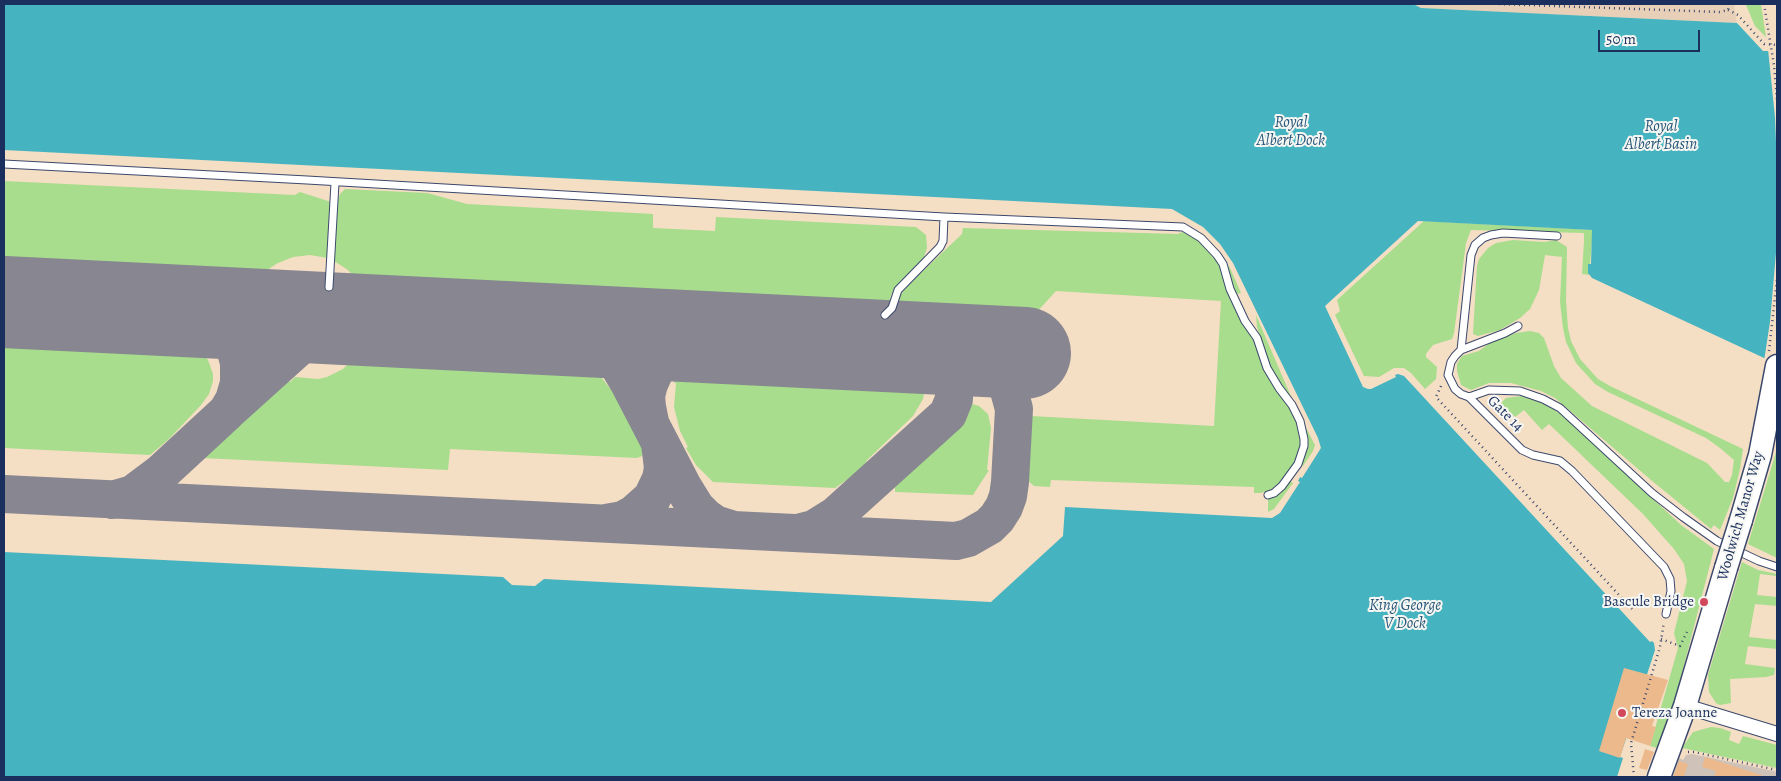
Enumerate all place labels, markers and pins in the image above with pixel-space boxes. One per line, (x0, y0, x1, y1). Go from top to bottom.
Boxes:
place label: Bascule Bridge (1603, 593, 1694, 611)
marker: Bascule Bridge (1698, 596, 1710, 608)
place label: Tereza Joanne (1632, 704, 1717, 722)
marker: Tereza Joanne (1616, 707, 1628, 719)

